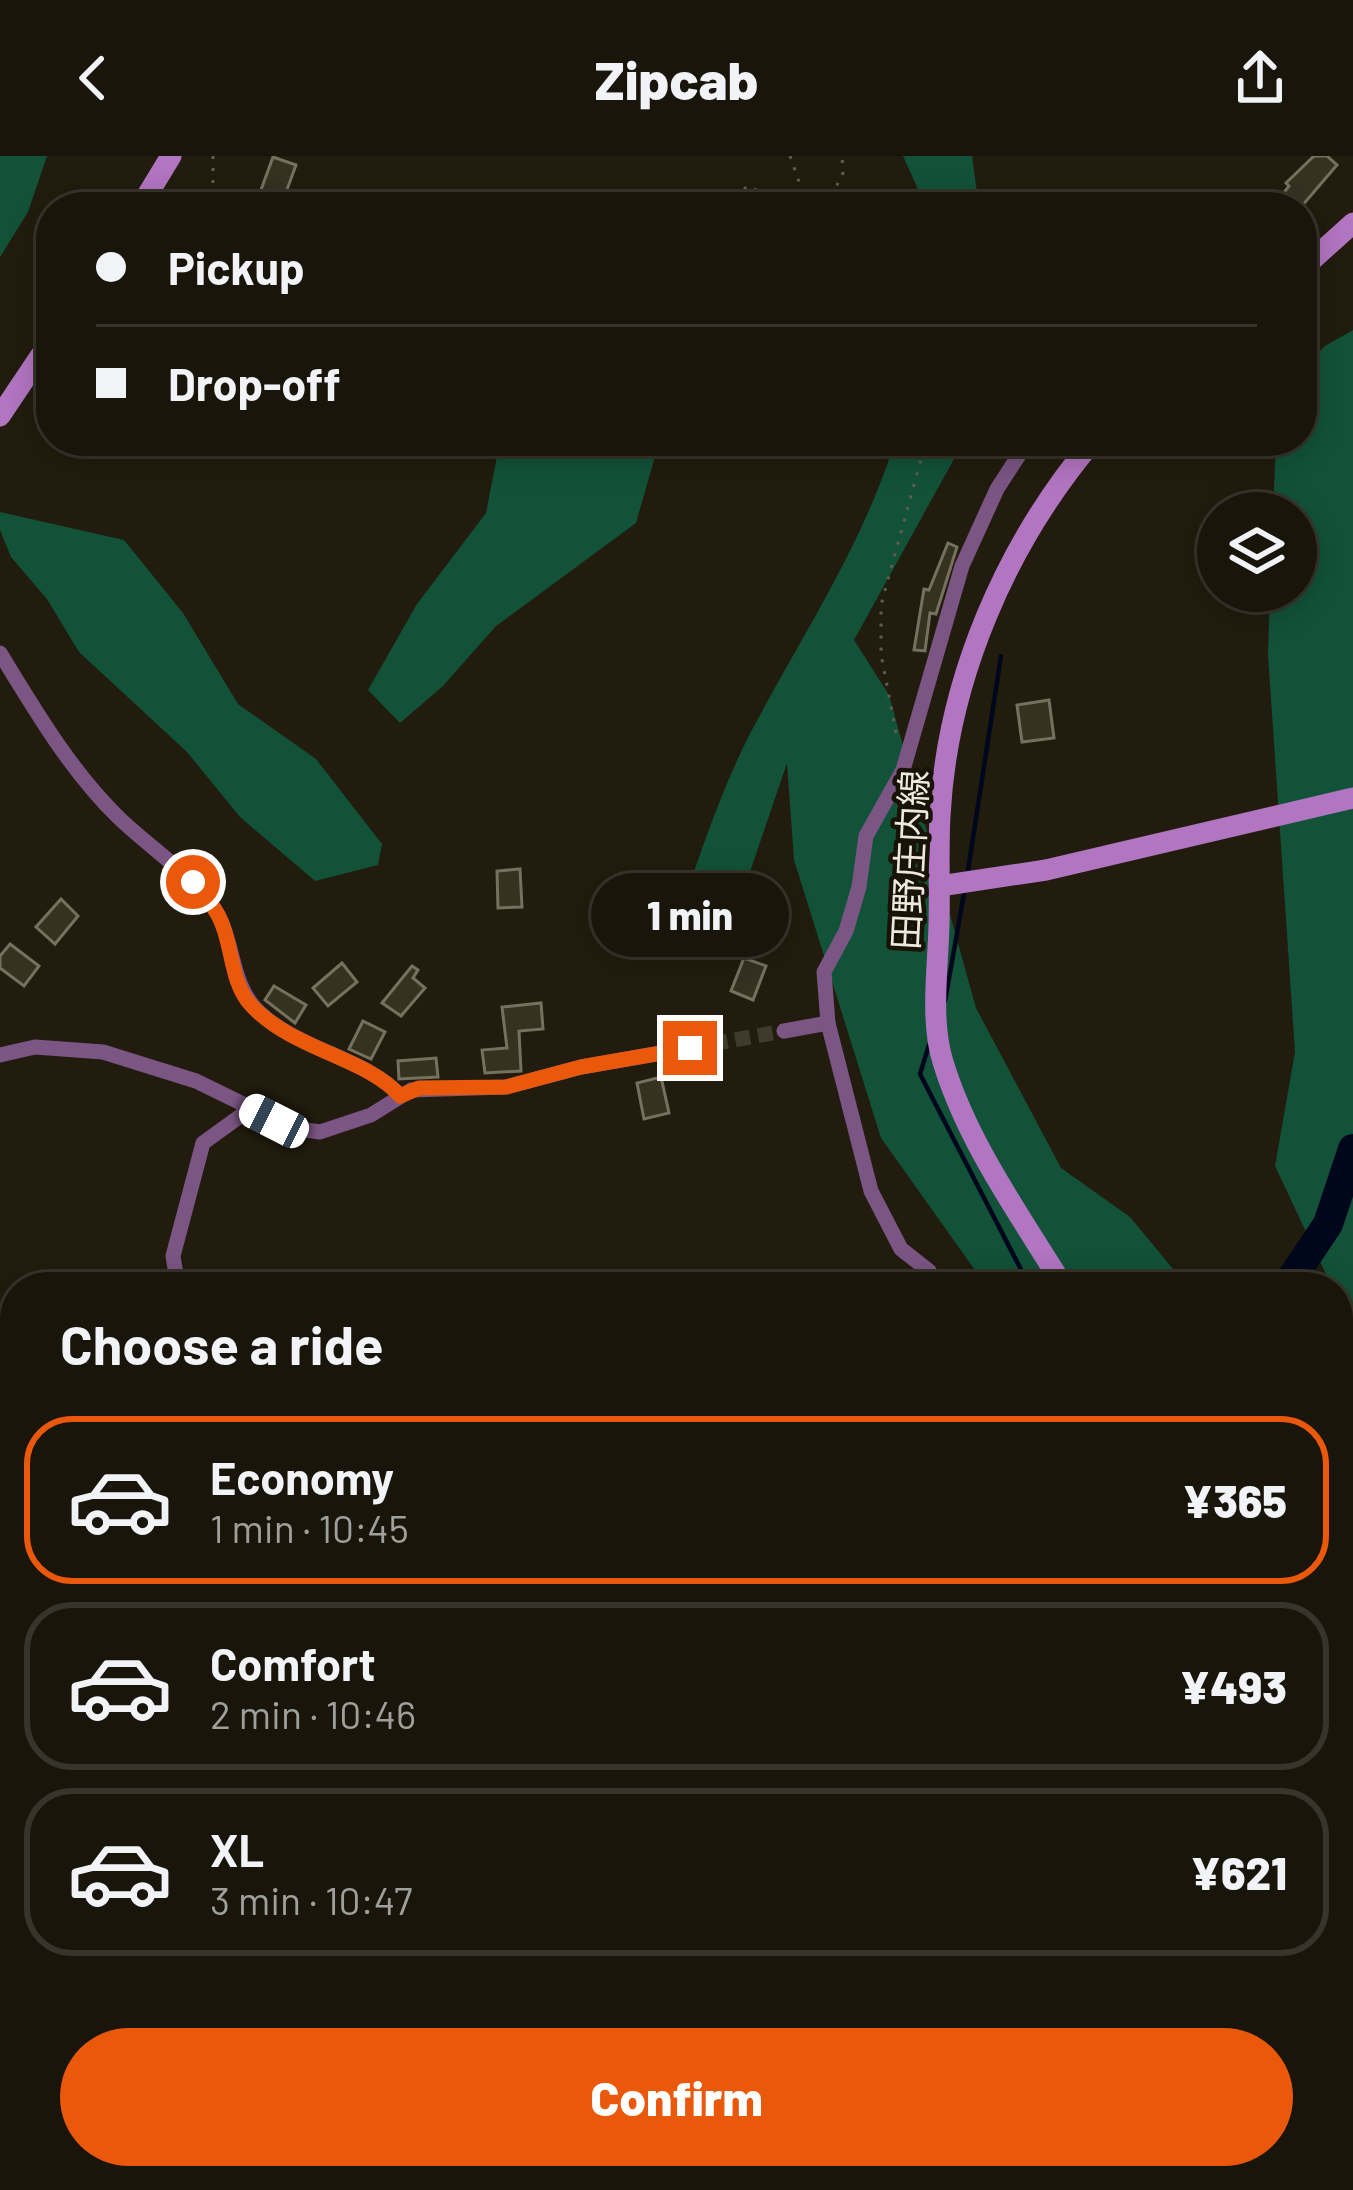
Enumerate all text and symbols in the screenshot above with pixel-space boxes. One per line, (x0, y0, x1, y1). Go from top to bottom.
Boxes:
icon: back (60, 45, 126, 111)
icon: share (1227, 45, 1293, 111)
text: Zipcab (594, 46, 759, 111)
text: Pickup (168, 240, 305, 294)
text: Drop-off (168, 356, 341, 410)
map controls (1197, 492, 1317, 612)
button: layers (1197, 492, 1317, 612)
street label: 田野庄内線 (882, 769, 935, 951)
route start (166, 855, 220, 909)
callout: 1 min (591, 874, 789, 958)
text: 1 min (647, 891, 733, 938)
route end (663, 1021, 717, 1075)
car (234, 1089, 314, 1153)
text: Choose a ride (60, 1311, 384, 1376)
icon: car (66, 1446, 174, 1554)
text: Economy (210, 1450, 394, 1504)
text: ¥365 (1182, 1473, 1287, 1527)
text: 1 min · 10:45 (210, 1504, 409, 1551)
icon: car (66, 1632, 174, 1740)
text: Comfort (210, 1636, 376, 1690)
text: ¥493 (1179, 1659, 1287, 1713)
text: 2 min · 10:46 (210, 1690, 416, 1737)
icon: car (66, 1818, 174, 1926)
text: XL (210, 1822, 264, 1876)
text: ¥621 (1190, 1845, 1287, 1899)
text: 3 min · 10:47 (210, 1876, 413, 1923)
button: Confirm (60, 2028, 1293, 2166)

